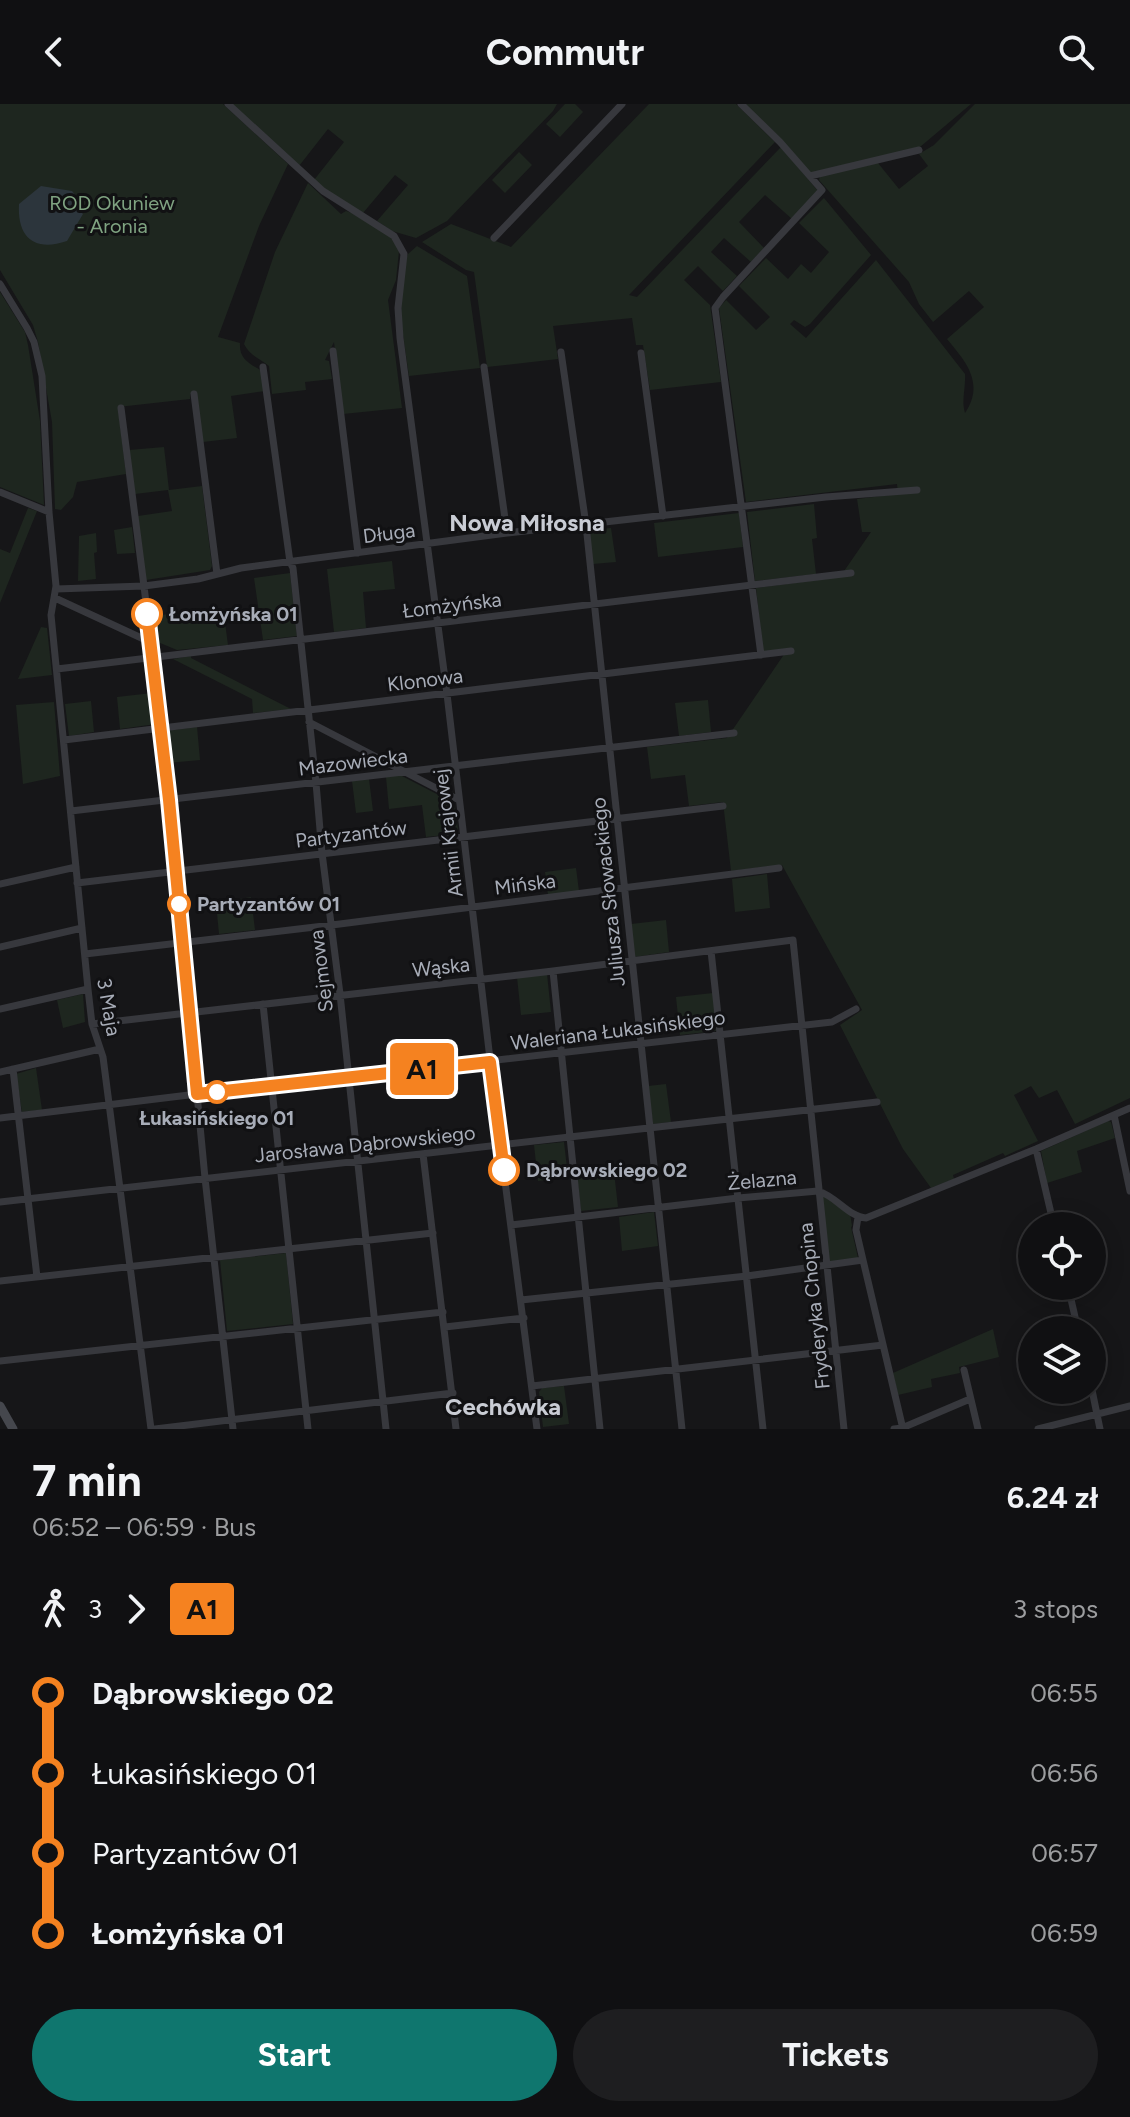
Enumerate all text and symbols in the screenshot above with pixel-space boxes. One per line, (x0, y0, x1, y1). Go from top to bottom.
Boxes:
icon: back (32, 30, 76, 74)
icon: search (1054, 30, 1098, 74)
text: Commutr (486, 31, 644, 74)
park label: ROD Okuniew - Aronia (49, 191, 175, 238)
district label: Nowa Miłosna (449, 508, 605, 537)
street label: Długa (361, 518, 417, 548)
street label: Łomżyńska (401, 587, 503, 623)
marker: Łomżyńska 01 (132, 599, 162, 629)
place label: Łomżyńska 01 (169, 602, 298, 626)
street label: Klonowa (386, 663, 464, 697)
street label: Mazowiecka (297, 743, 409, 781)
street label: Armii Krajowej (428, 767, 468, 899)
street label: Juliusza Słowackiego (586, 796, 630, 988)
street label: Partyzantów (294, 815, 408, 853)
street label: Mińska (493, 868, 557, 900)
place label: Partyzantów 01 (197, 892, 340, 916)
marker: Partyzantów 01 (168, 893, 190, 915)
street label: Sejmowa (304, 929, 338, 1013)
street label: Wąska (411, 952, 471, 982)
street label: 3 Maja (92, 976, 126, 1038)
street label: Waleriana Łukasińskiego (509, 1005, 727, 1055)
line badge: A1 (386, 1043, 458, 1095)
text: A1 (406, 1052, 438, 1086)
marker: Łukasińskiego 01 (206, 1081, 228, 1103)
place label: Łukasińskiego 01 (139, 1106, 295, 1130)
street label: Jarosława Dąbrowskiego (253, 1120, 477, 1168)
marker: Dąbrowskiego 02 (489, 1155, 519, 1185)
place label: Dąbrowskiego 02 (526, 1158, 687, 1182)
street label: Żelazna (726, 1165, 798, 1195)
map controls (1018, 1212, 1106, 1404)
button: locate (1018, 1212, 1106, 1300)
street label: Fryderyka Chopina (793, 1222, 835, 1390)
button: layers (1018, 1316, 1106, 1404)
district label: Cechówka (445, 1392, 561, 1421)
text: 7 min (32, 1454, 142, 1507)
text: 6.24 zł (1007, 1479, 1098, 1516)
text: 06:52 – 06:59 · Bus (32, 1511, 256, 1543)
icon: walk (32, 1587, 76, 1631)
icon: forward (114, 1587, 158, 1631)
text: A1 (186, 1592, 218, 1626)
text: 3 (88, 1593, 102, 1625)
text: 3 stops (1013, 1593, 1098, 1625)
text: Dąbrowskiego 02 (92, 1675, 334, 1712)
text: 06:55 (1030, 1677, 1098, 1709)
text: Łukasińskiego 01 (92, 1755, 317, 1792)
text: 06:56 (1030, 1757, 1098, 1789)
text: Partyzantów 01 (92, 1835, 299, 1872)
text: 06:57 (1031, 1837, 1098, 1869)
text: Łomżyńska 01 (92, 1915, 285, 1952)
text: 06:59 (1030, 1917, 1098, 1949)
button: Start (32, 2009, 557, 2101)
button: Tickets (573, 2009, 1098, 2101)

